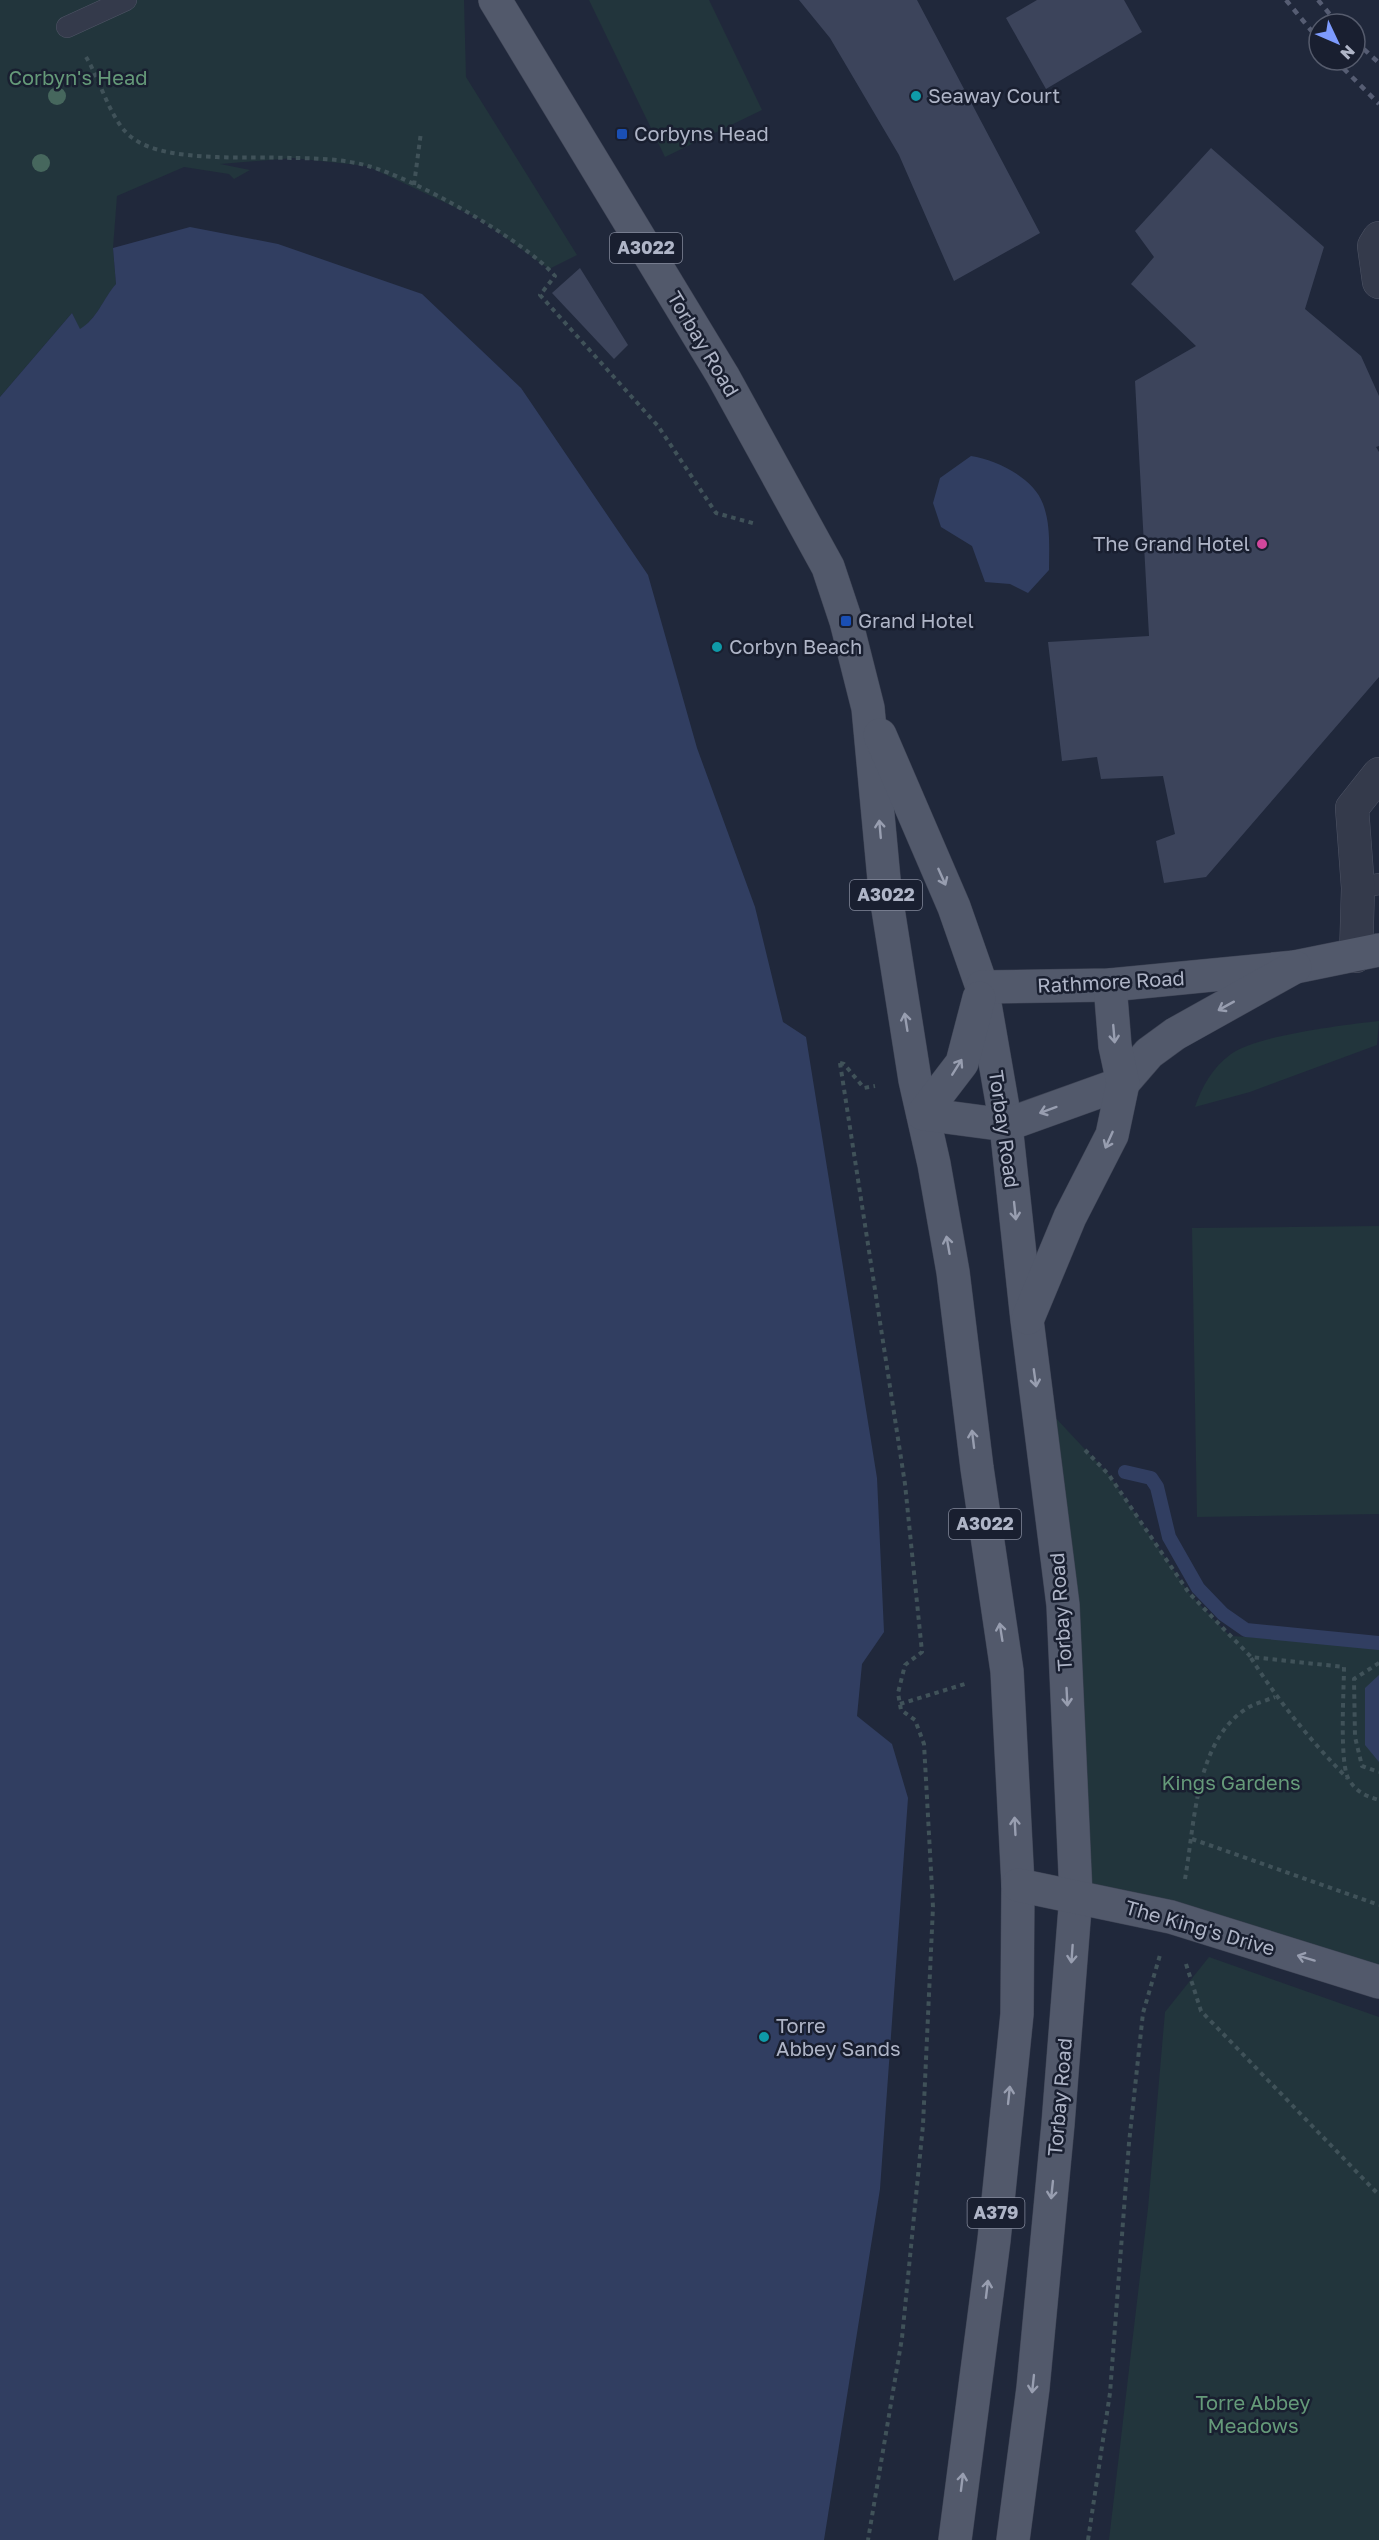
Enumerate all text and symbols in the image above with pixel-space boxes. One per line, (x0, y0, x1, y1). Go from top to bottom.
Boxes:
north arrow (1307, 12, 1367, 72)
text: N (1336, 41, 1359, 64)
park label: Corbyn's Head (9, 65, 148, 89)
place label: Seaway Court (928, 83, 1060, 107)
marker: Seaway Court (909, 89, 923, 103)
place label: Corbyns Head (634, 121, 769, 145)
marker: Corbyns Head (615, 127, 629, 141)
road number: A3022 (610, 233, 682, 263)
street label: Torbay Road (663, 286, 745, 401)
place label: The Grand Hotel (1093, 531, 1250, 555)
marker: The Grand Hotel (1255, 537, 1269, 551)
place label: Grand Hotel (858, 608, 974, 632)
marker: Grand Hotel (839, 614, 853, 628)
place label: Corbyn Beach (729, 634, 862, 658)
marker: Corbyn Beach (710, 640, 724, 654)
one-way arrow (874, 820, 885, 840)
one-way arrow (936, 868, 948, 886)
road number: A3022 (850, 880, 922, 910)
street label: Rathmore Road (1037, 965, 1185, 997)
one-way arrow (1218, 1000, 1235, 1012)
one-way arrow (900, 1013, 911, 1033)
one-way arrow (1108, 1024, 1119, 1044)
one-way arrow (952, 1059, 964, 1076)
street label: Torbay Road (985, 1068, 1025, 1189)
one-way arrow (1039, 1106, 1058, 1117)
one-way arrow (1103, 1130, 1114, 1148)
one-way arrow (1010, 1201, 1021, 1221)
one-way arrow (943, 1236, 954, 1256)
one-way arrow (1030, 1367, 1041, 1387)
one-way arrow (968, 1429, 979, 1449)
road number: A3022 (949, 1509, 1021, 1539)
street label: Torbay Road (1044, 1552, 1076, 1672)
one-way arrow (996, 1622, 1007, 1642)
one-way arrow (1061, 1686, 1072, 1706)
park label: Kings Gardens (1161, 1770, 1301, 1794)
one-way arrow (1010, 1817, 1021, 1837)
street label: The King's Drive (1123, 1894, 1278, 1960)
one-way arrow (1067, 1943, 1078, 1963)
one-way arrow (1297, 1952, 1316, 1963)
place label: Torre Abbey Sands (776, 2013, 901, 2060)
marker: Torre Abbey Sands (757, 2030, 771, 2044)
street label: Torbay Road (1042, 2037, 1076, 2157)
one-way arrow (1004, 2085, 1015, 2105)
one-way arrow (1046, 2179, 1057, 2199)
road number: A379 (968, 2198, 1024, 2228)
one-way arrow (982, 2279, 993, 2299)
one-way arrow (1027, 2374, 1038, 2393)
park label: Torre Abbey Meadows (1196, 2390, 1311, 2437)
one-way arrow (957, 2473, 968, 2492)

